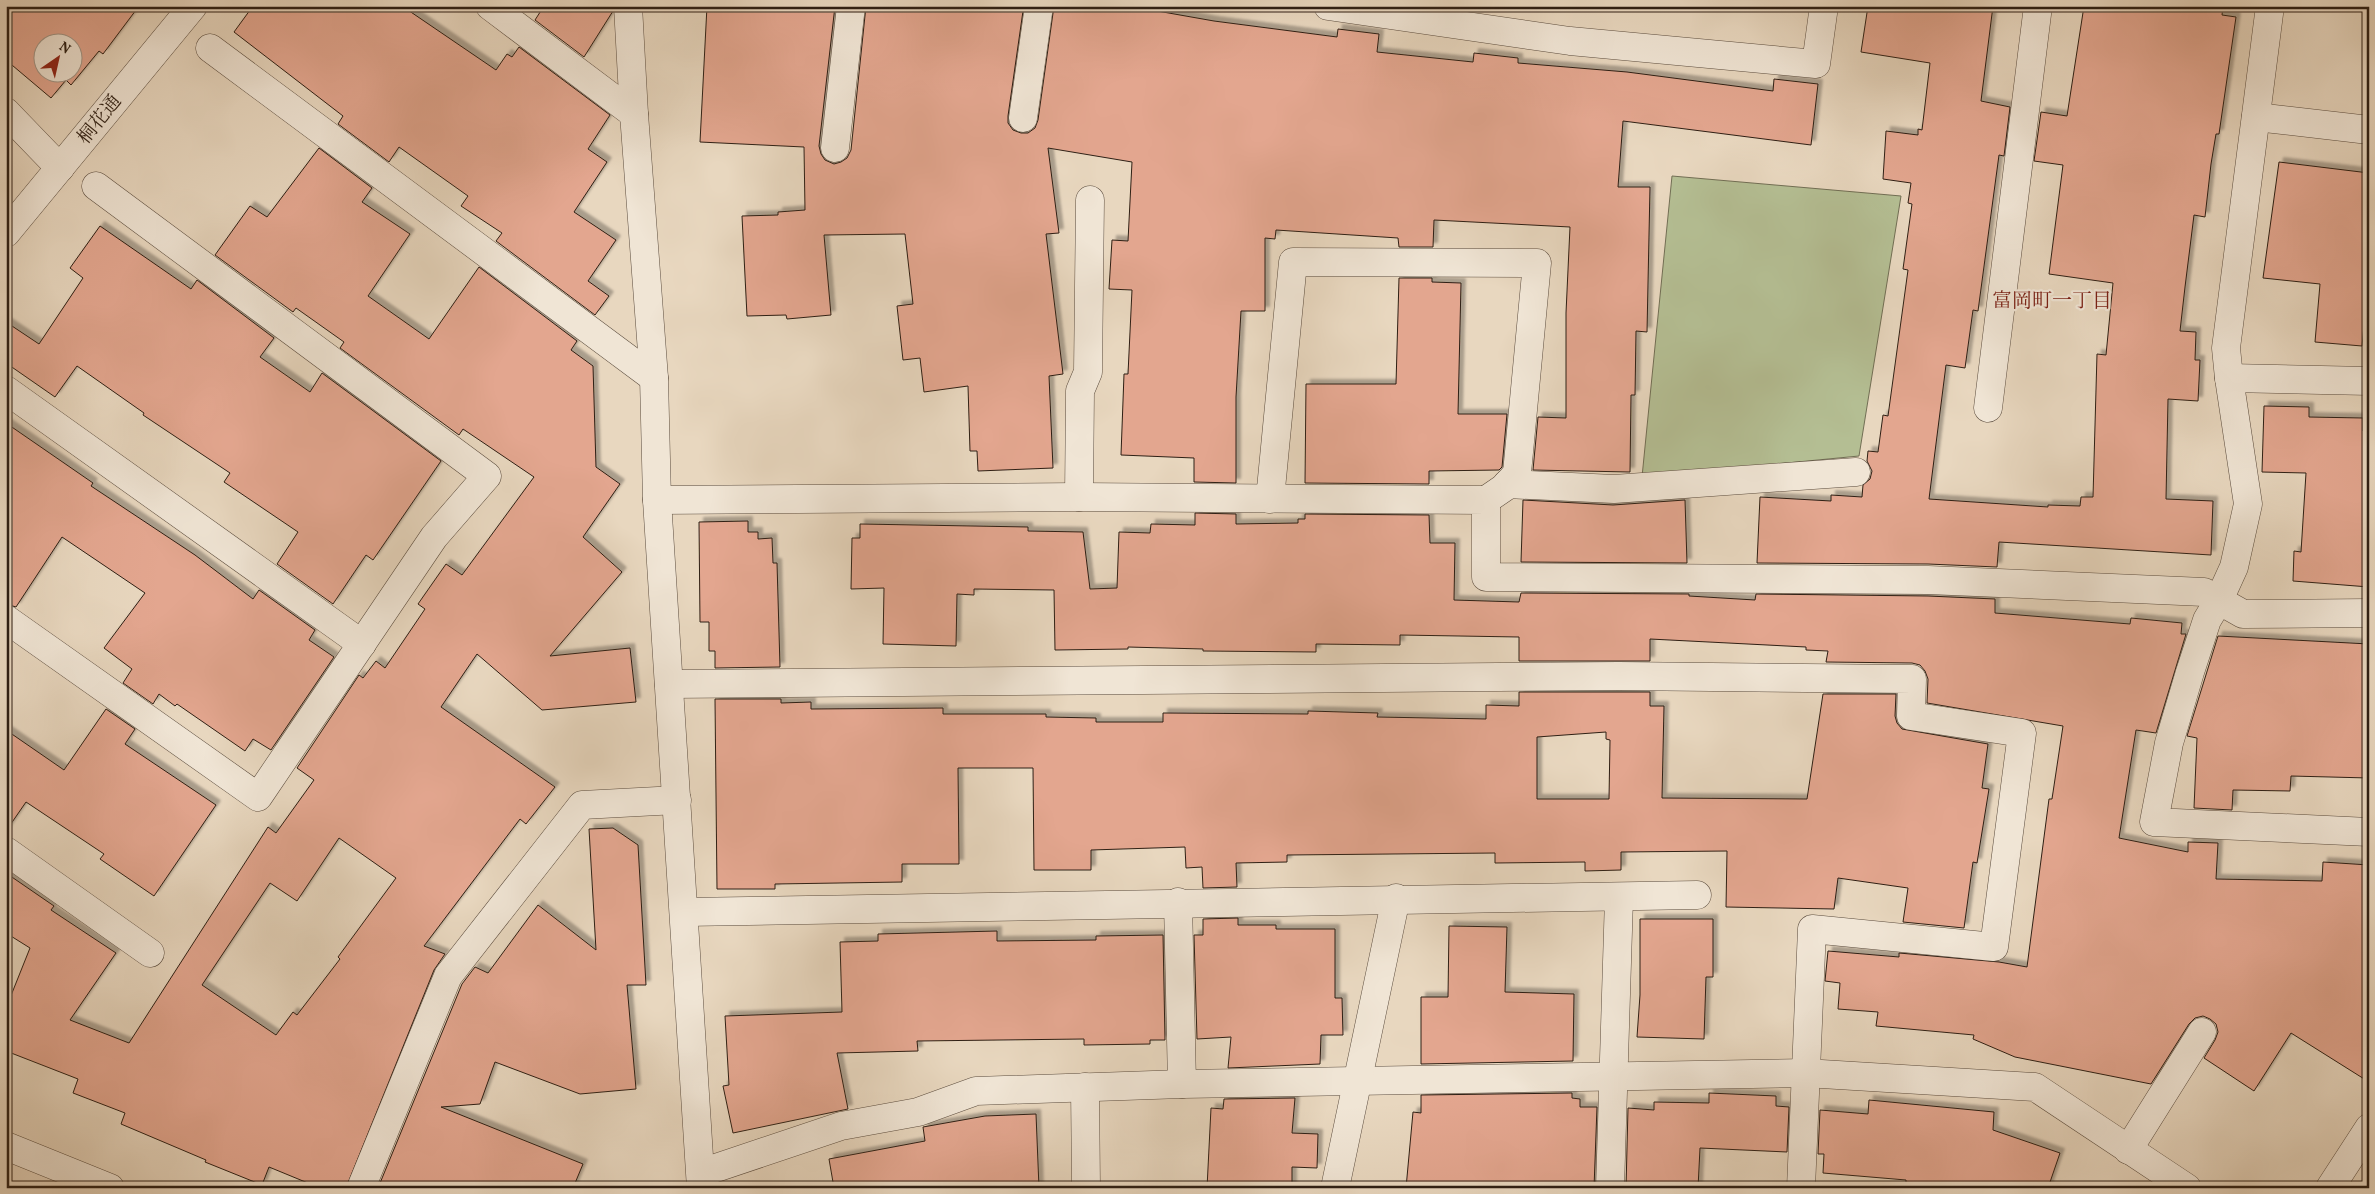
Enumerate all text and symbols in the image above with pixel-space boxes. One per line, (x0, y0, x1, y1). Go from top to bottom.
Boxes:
north arrow (32, 32, 82, 82)
text: N (55, 38, 74, 59)
street label: 桐花通 (72, 90, 128, 150)
district label: 富岡町一丁目 (1992, 288, 2112, 316)

